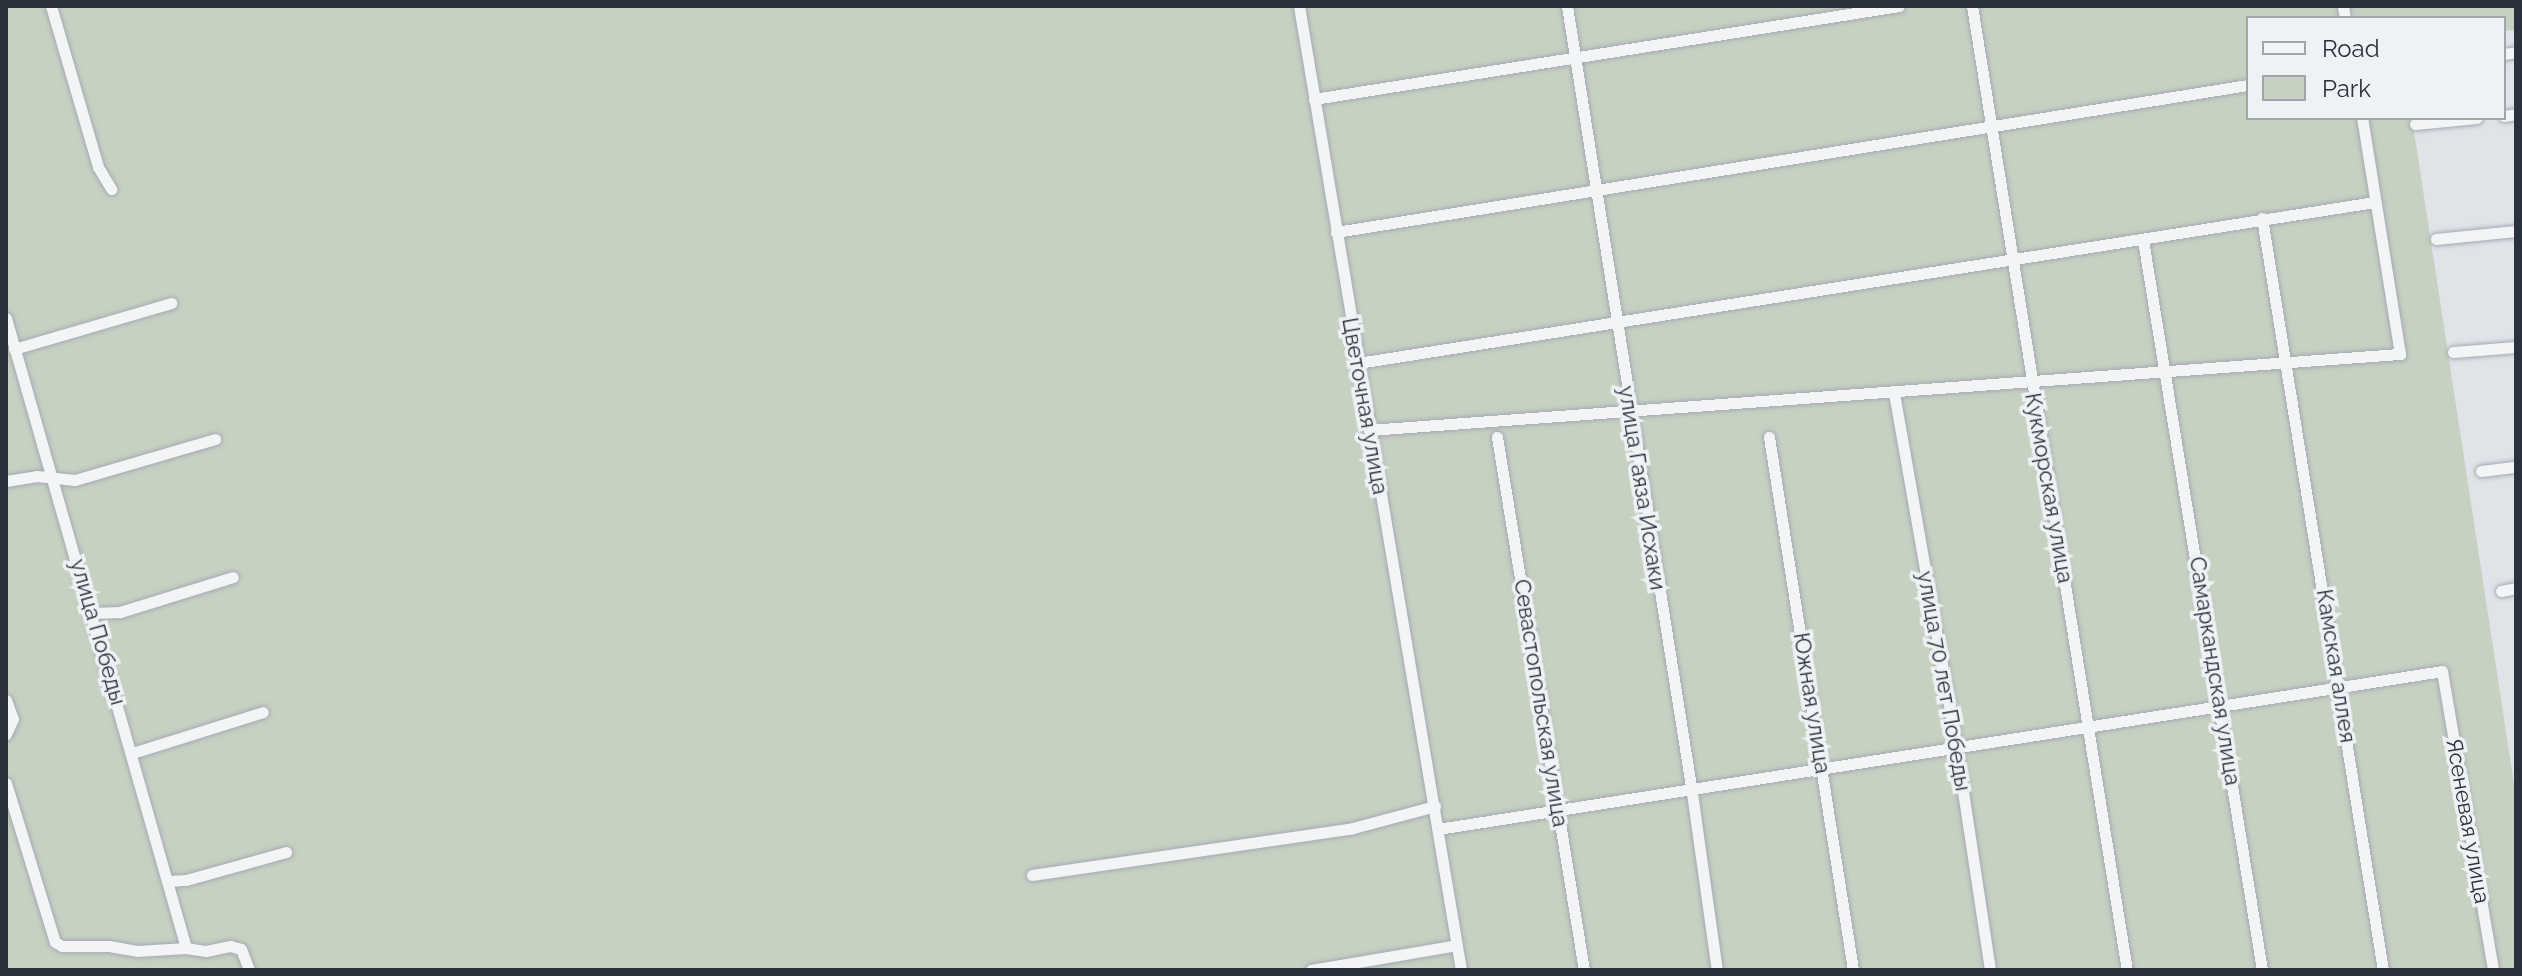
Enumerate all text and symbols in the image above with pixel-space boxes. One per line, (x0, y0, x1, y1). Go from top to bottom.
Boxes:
legend (2246, 16, 2506, 120)
text: Road (2322, 34, 2380, 63)
text: Park (2322, 74, 2371, 103)
street label: Цветочная улица (1336, 315, 1394, 497)
street label: улица Гаяза Исхаки (1613, 384, 1671, 592)
street label: Кукморская улица (2019, 391, 2079, 585)
street label: Самаркандская улица (2184, 554, 2246, 788)
street label: улица Победы (65, 556, 131, 708)
street label: улица 70 лет Победы (1912, 569, 1976, 793)
street label: Севастопольская улица (1508, 577, 1574, 829)
street label: Камская аллея (2311, 587, 2361, 745)
street label: Южная улица (1788, 630, 1836, 776)
street label: Ясеневая улица (2440, 736, 2496, 906)

